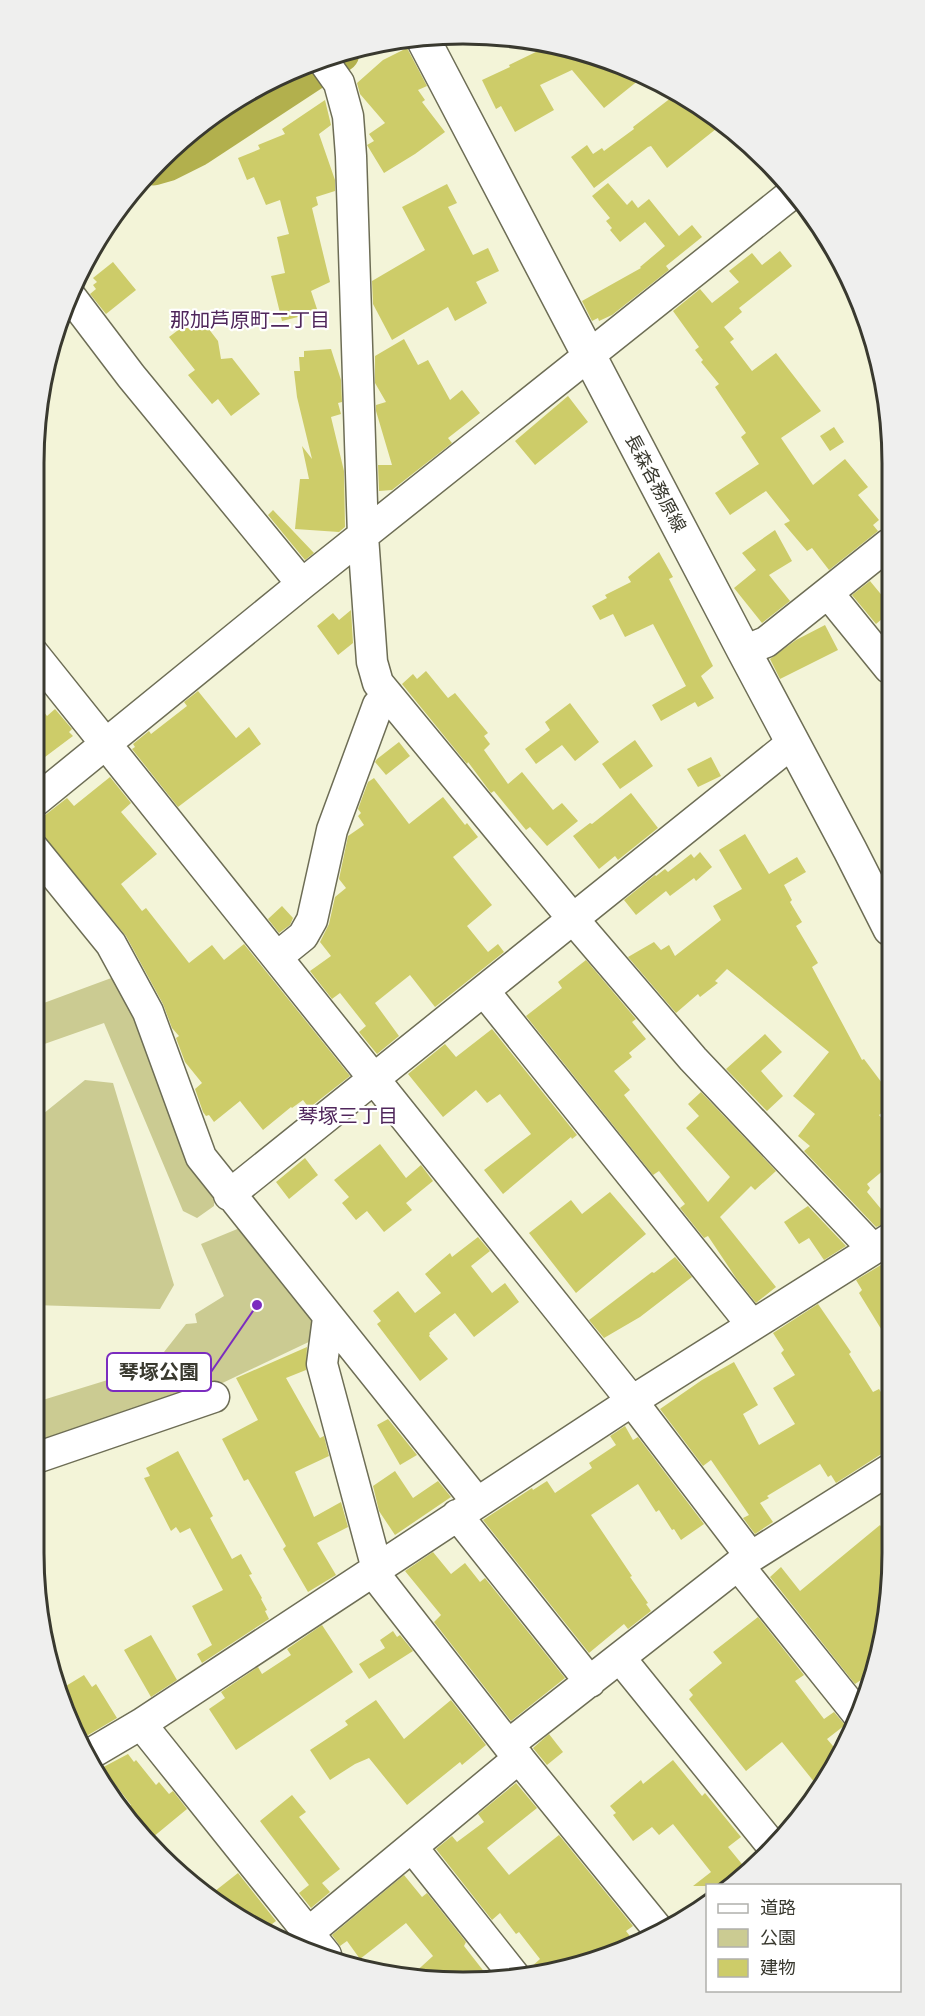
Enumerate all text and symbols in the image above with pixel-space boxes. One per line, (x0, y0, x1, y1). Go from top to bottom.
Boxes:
district label: 那加芦原町二丁目 (170, 308, 330, 332)
street label: 長森各務原線 (621, 430, 691, 536)
district label: 琴塚三丁目 (298, 1104, 398, 1128)
callout: 琴塚公園 (107, 1353, 211, 1391)
text: 琴塚公園 (119, 1360, 199, 1384)
legend (706, 1884, 901, 1992)
text: 道路 (760, 1897, 796, 1918)
text: 公園 (760, 1927, 796, 1948)
text: 建物 (760, 1957, 796, 1978)

